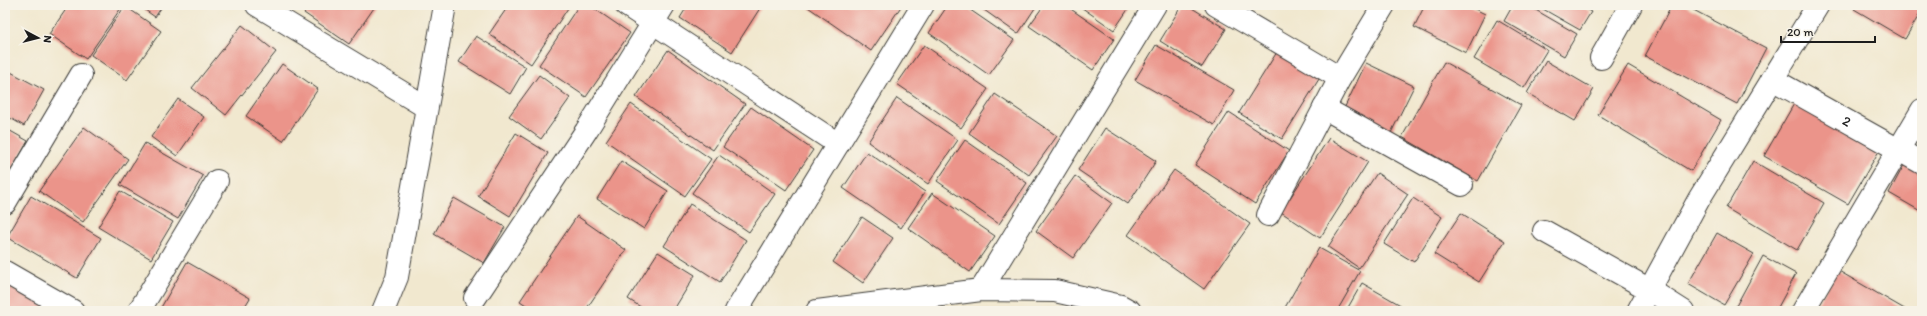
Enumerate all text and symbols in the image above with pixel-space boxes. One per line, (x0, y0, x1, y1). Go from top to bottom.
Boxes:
north arrow (18, 18, 58, 58)
scale bar (1781, 18, 1875, 44)
text: 20 m (1787, 25, 1814, 39)
text: N (41, 35, 54, 44)
street label: 2 (1839, 112, 1855, 131)

